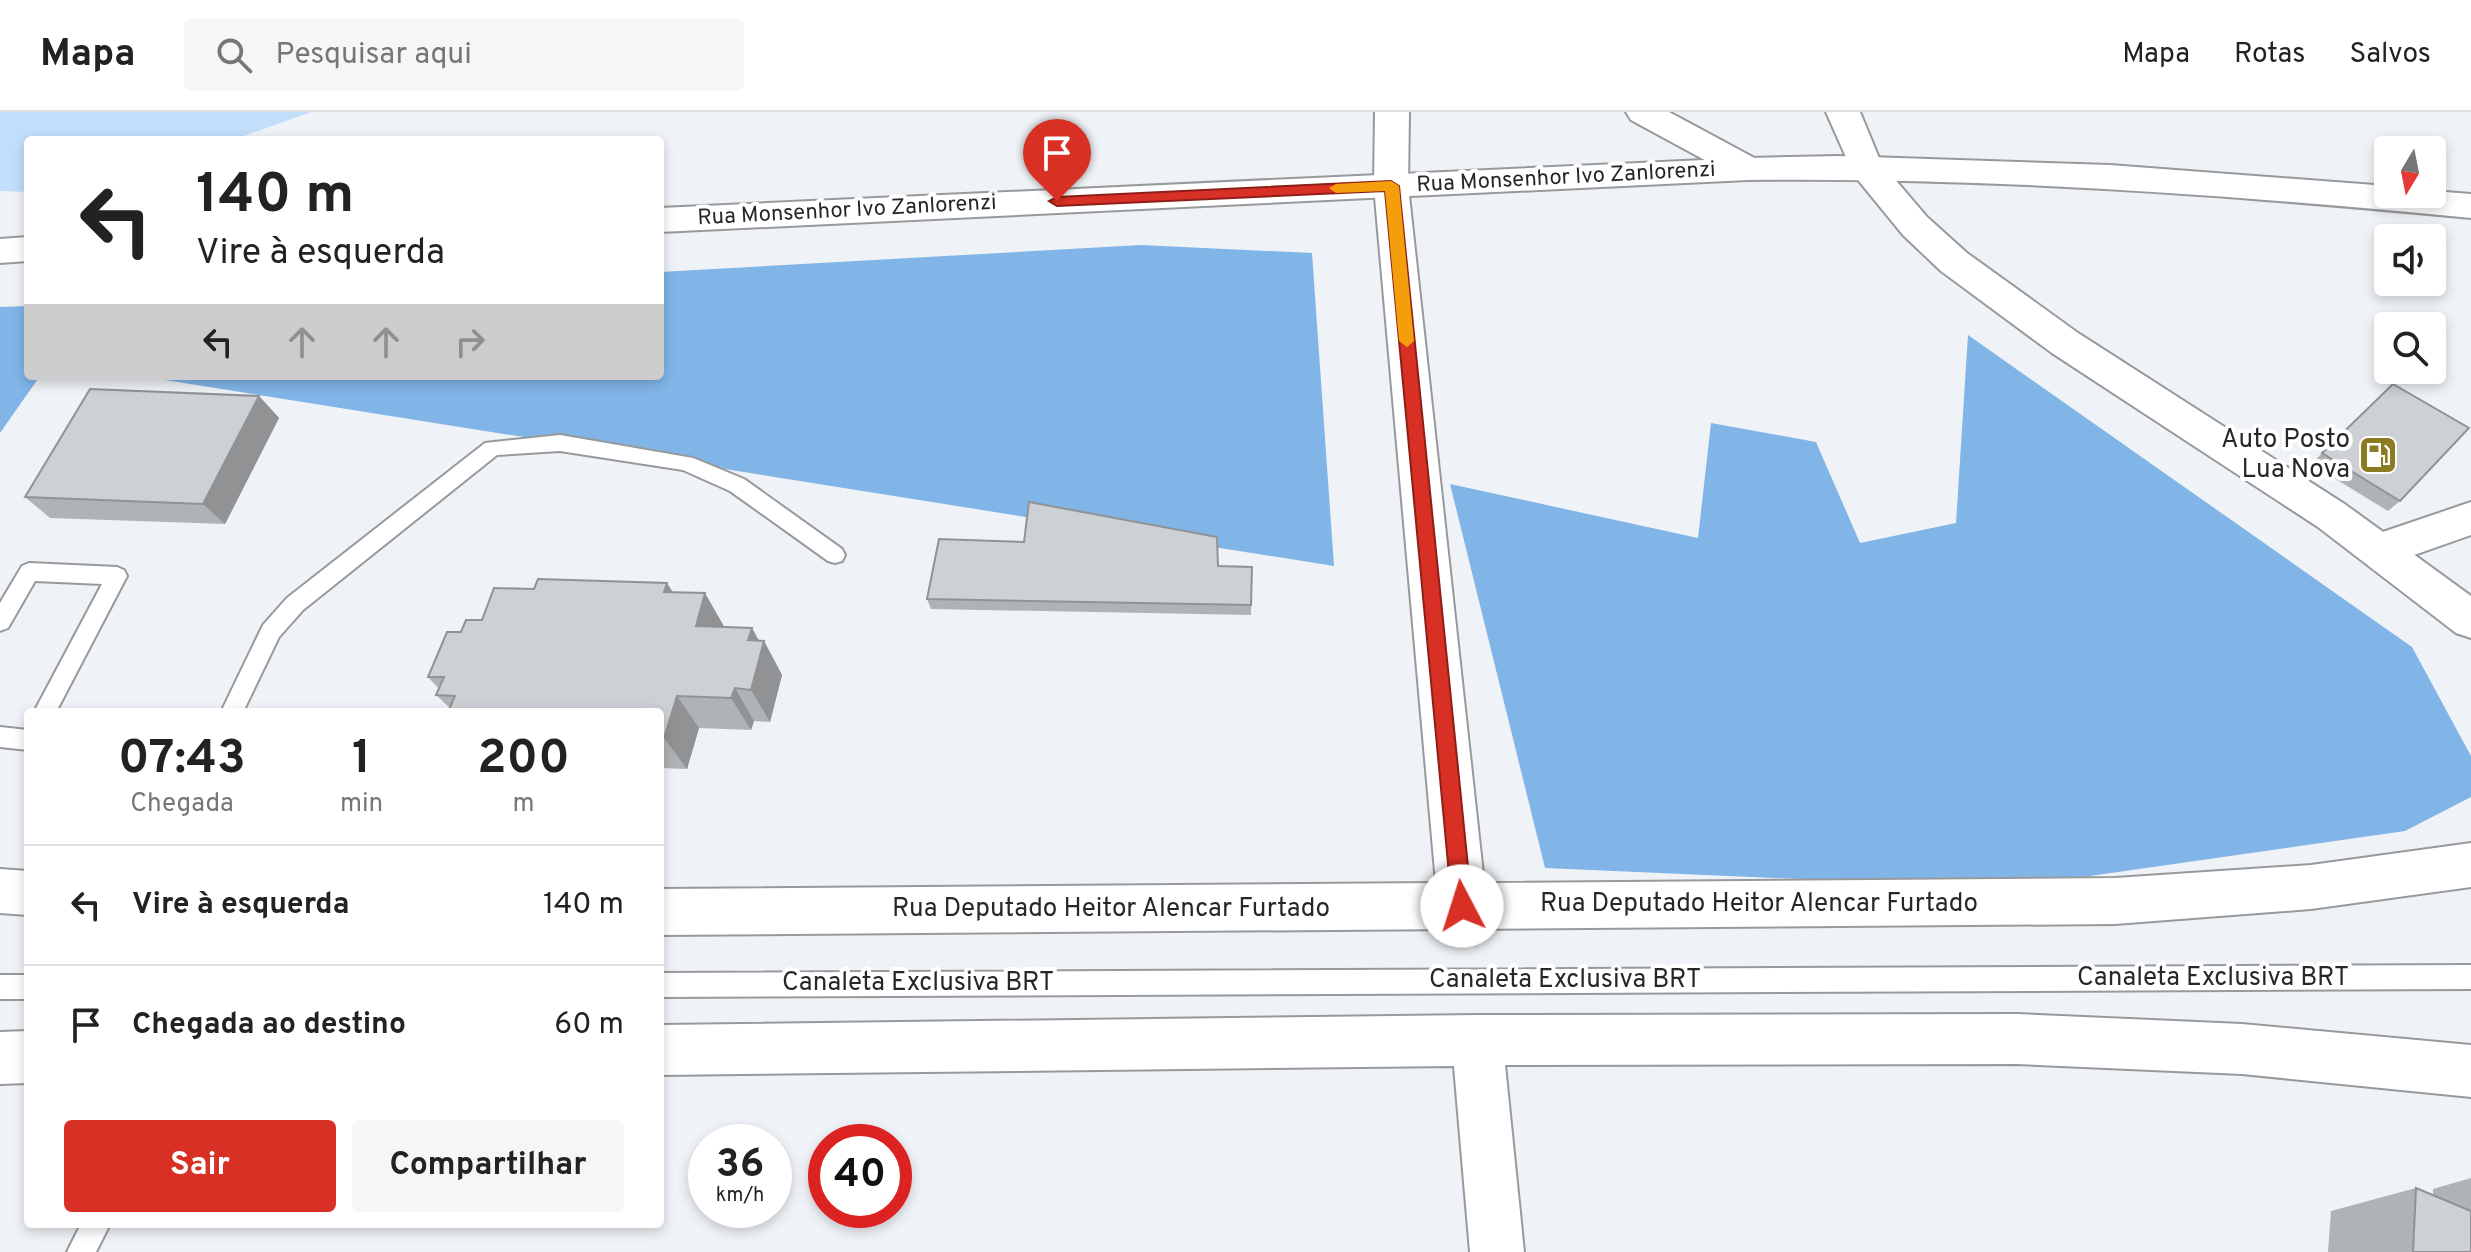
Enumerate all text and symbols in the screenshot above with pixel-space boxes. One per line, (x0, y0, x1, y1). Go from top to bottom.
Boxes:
search box (184, 19, 744, 91)
text: Mapa (40, 31, 136, 80)
icon: search (212, 33, 256, 77)
text: Pesquisar aqui (276, 37, 472, 74)
text: Mapa (2122, 37, 2190, 73)
text: Rotas (2234, 37, 2305, 73)
text: Salvos (2349, 37, 2431, 73)
pin (1023, 119, 1091, 201)
icon: arrive (1035, 131, 1079, 175)
north arrow (2374, 136, 2446, 208)
map controls (2374, 136, 2446, 384)
street label: Rua Monsenhor Ivo Zanlorenzi (1416, 157, 1716, 199)
text: 140 m (196, 162, 354, 232)
icon: left (64, 168, 168, 272)
street label: Rua Monsenhor Ivo Zanlorenzi (697, 190, 997, 232)
button: sound (2374, 224, 2446, 296)
text: Vire à esquerda (196, 231, 445, 277)
button: search (2374, 312, 2446, 384)
icon: left (196, 320, 240, 364)
icon: ahead (280, 320, 324, 364)
icon: ahead (364, 320, 408, 364)
icon: right (448, 320, 492, 364)
place label: Auto Posto Lua Nova (2221, 424, 2350, 487)
fuel station icon: Auto Posto Lua Nova (2357, 434, 2399, 476)
text: 07:43 (118, 730, 246, 790)
text: 1 (352, 730, 371, 790)
text: 200 (477, 730, 570, 790)
text: Chegada (130, 788, 234, 821)
text: min (340, 788, 383, 821)
text: m (513, 788, 535, 821)
position arrow (1420, 864, 1504, 948)
icon: left (64, 883, 108, 927)
text: Vire à esquerda (132, 887, 349, 924)
text: 140 m (543, 887, 624, 924)
street label: Rua Deputado Heitor Alencar Furtado (1540, 888, 1978, 921)
street label: Rua Deputado Heitor Alencar Furtado (892, 893, 1330, 926)
street label: Canaleta Exclusiva BRT (2077, 962, 2349, 995)
street label: Canaleta Exclusiva BRT (1429, 964, 1701, 997)
street label: Canaleta Exclusiva BRT (782, 967, 1054, 1000)
icon: arrive (64, 1003, 108, 1047)
text: Chegada ao destino (132, 1007, 406, 1044)
text: 60 m (554, 1007, 624, 1044)
button: Sair (64, 1120, 336, 1212)
button: Compartilhar (352, 1120, 624, 1212)
speed limit sign: 40 (808, 1124, 912, 1228)
text: 36 (716, 1141, 764, 1191)
text: km/h (716, 1183, 764, 1209)

